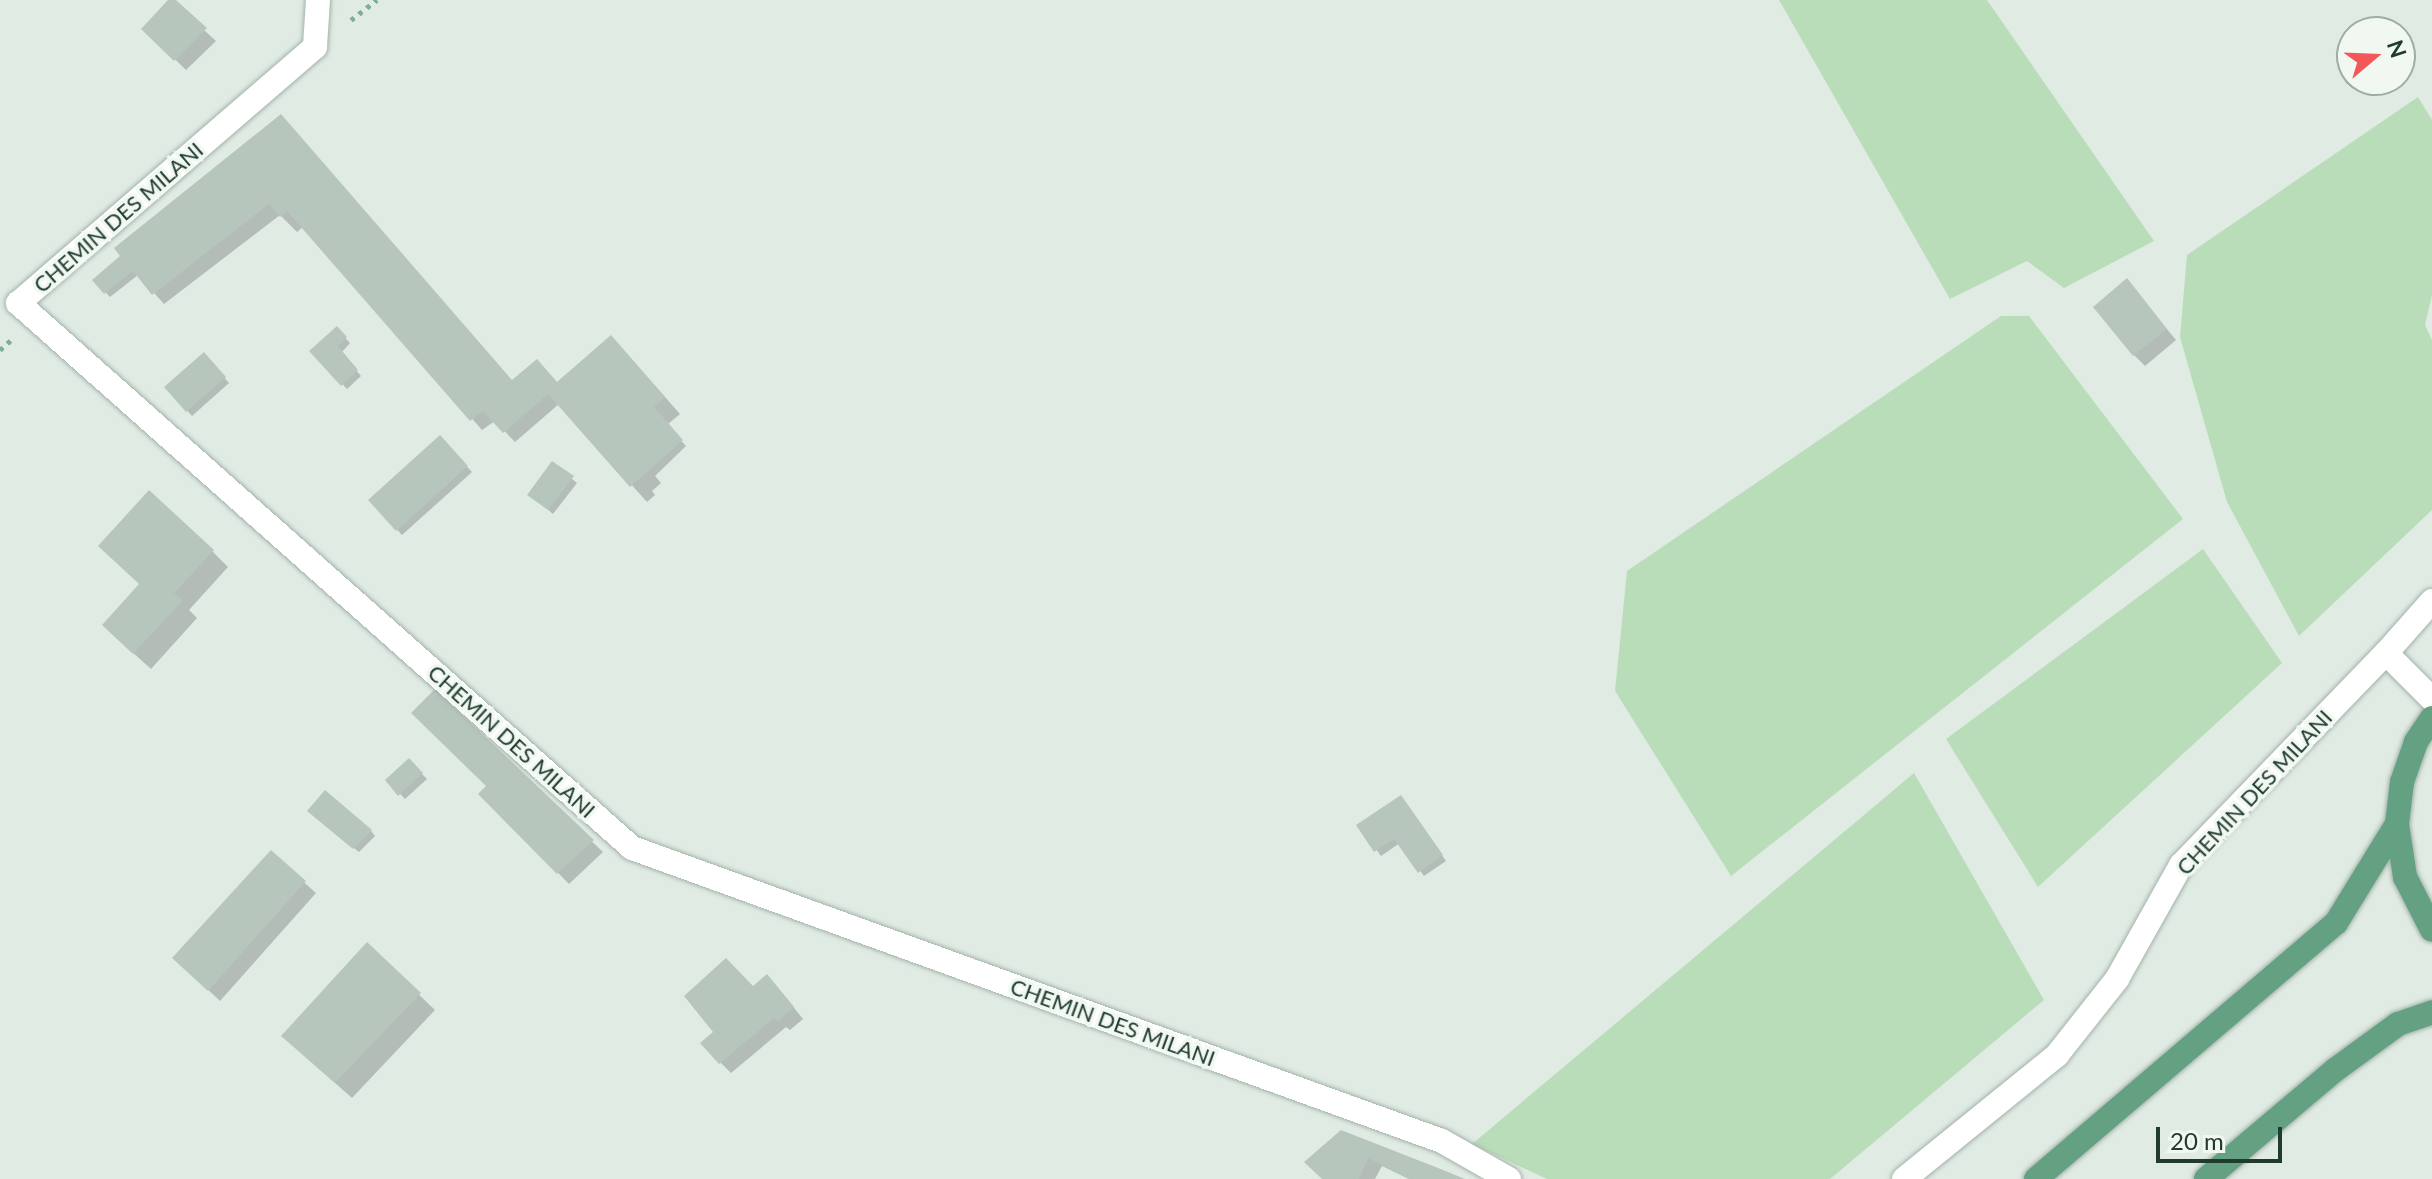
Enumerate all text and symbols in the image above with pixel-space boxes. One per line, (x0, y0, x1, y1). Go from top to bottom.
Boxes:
north arrow (2336, 16, 2416, 96)
text: N (2382, 36, 2413, 61)
street label: CHEMIN DES MILANI (28, 136, 208, 298)
street label: CHEMIN DES MILANI (423, 659, 601, 823)
street label: CHEMIN DES MILANI (2171, 704, 2337, 880)
street label: CHEMIN DES MILANI (1007, 973, 1219, 1071)
scale bar (2160, 1111, 2286, 1161)
text: 20 m (2170, 1126, 2224, 1155)

